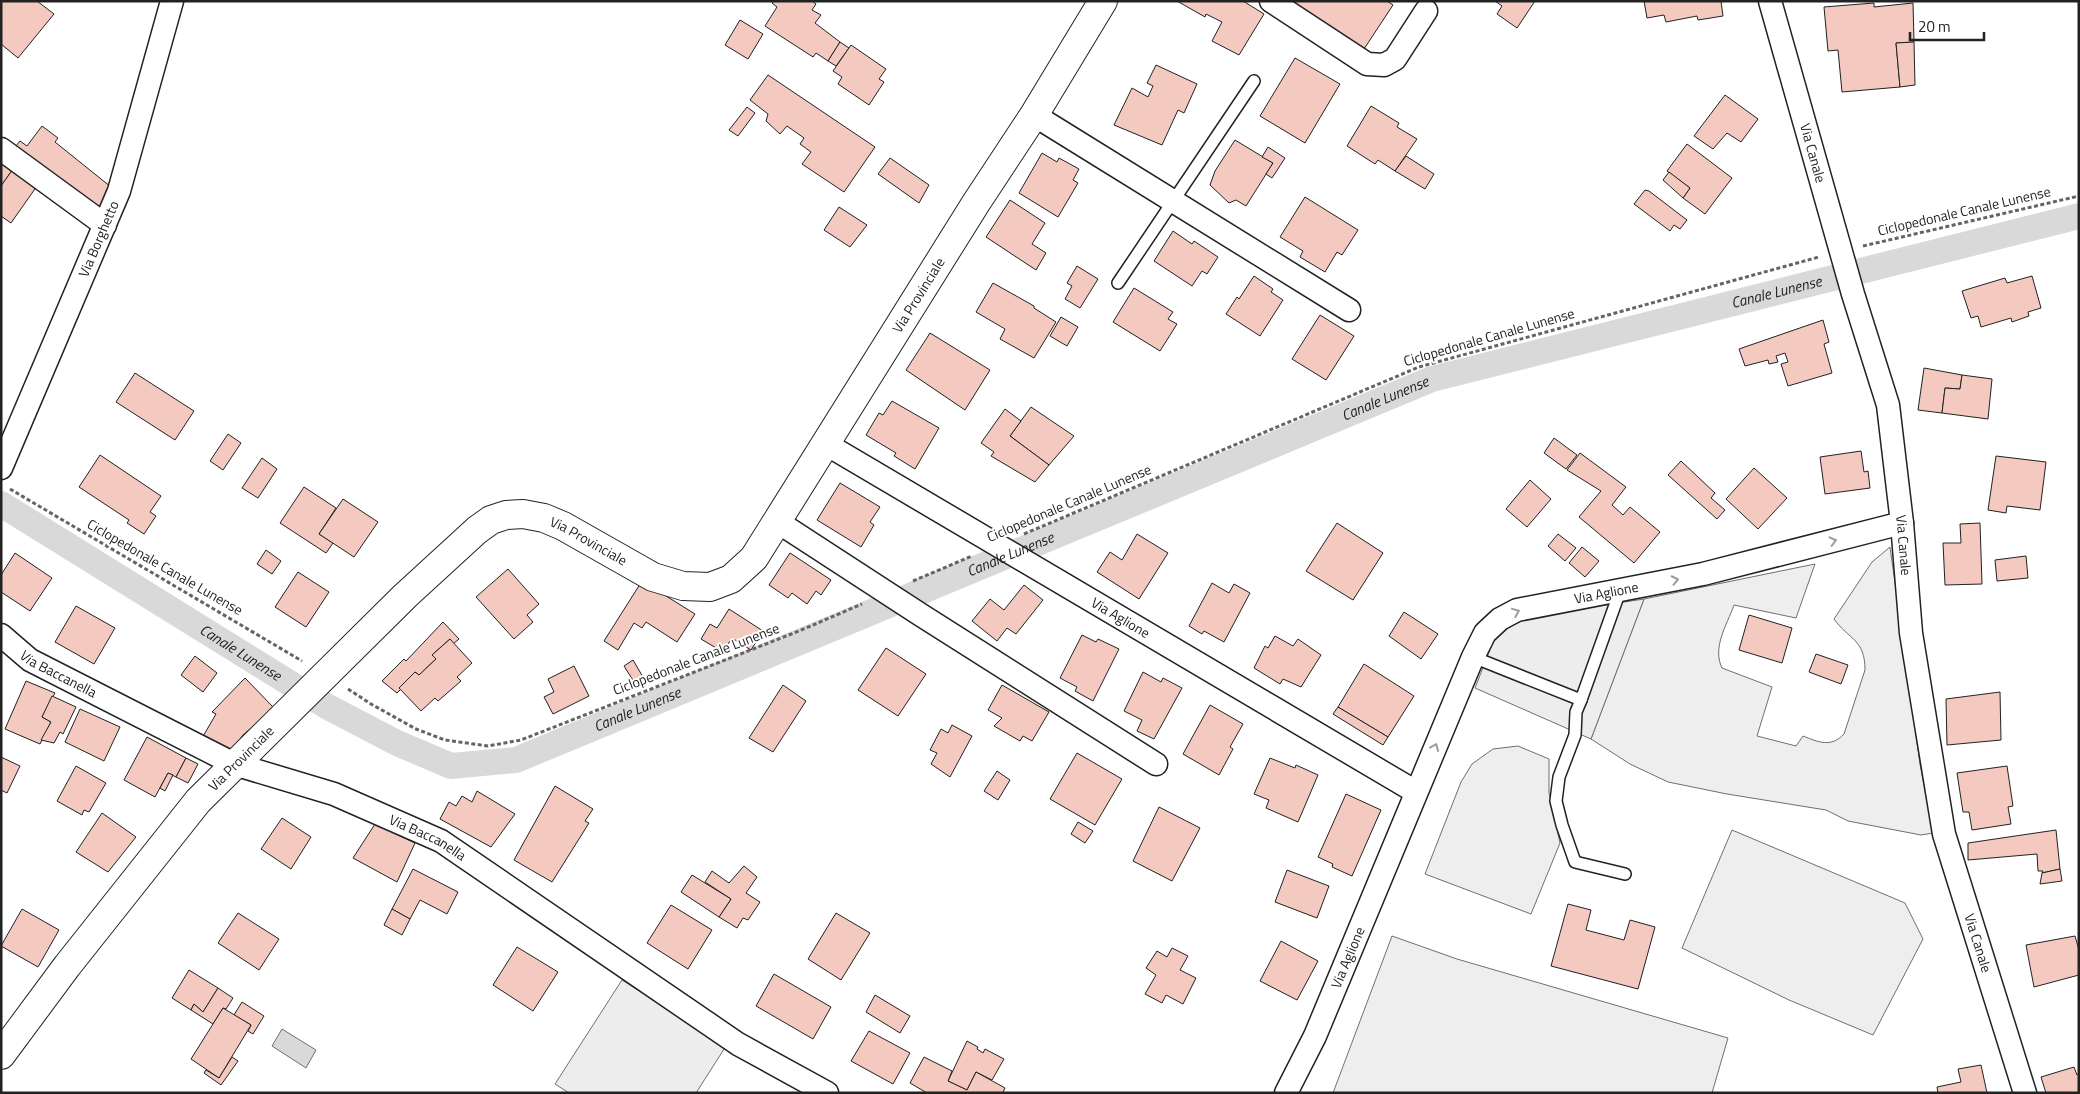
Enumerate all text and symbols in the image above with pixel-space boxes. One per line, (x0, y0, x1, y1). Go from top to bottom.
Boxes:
scale bar (1910, 10, 1984, 42)
text: 20 m (1918, 15, 1951, 38)
street label: Via Canale (1795, 121, 1832, 185)
street label: Ciclopedonale Canale Lunense (1875, 180, 2052, 241)
street label: Via Borghetto (73, 197, 124, 280)
street label: Via Provinciale (886, 253, 950, 337)
water label: Canale Lunense (1729, 269, 1825, 314)
street label: Ciclopedonale Canale Lunense (1401, 302, 1577, 371)
water label: Canale Lunense (1338, 369, 1433, 426)
street label: Ciclopedonale Canale Lunense (983, 458, 1154, 547)
street label: Via Provinciale (547, 511, 631, 570)
street label: Ciclopedonale Canale Lunense (83, 513, 247, 620)
street label: Via Canale (1891, 514, 1917, 576)
water label: Canale Lunense (963, 525, 1058, 582)
one-way arrow (1828, 536, 1837, 547)
one-way arrow (1671, 575, 1679, 585)
street label: Via Aglione (1572, 576, 1640, 609)
street label: Via Aglione (1087, 592, 1154, 643)
one-way arrow (1511, 607, 1520, 618)
street label: Ciclopedonale Canale Lunense (609, 617, 782, 700)
water label: Canale Lunense (195, 618, 287, 687)
street label: Via Baccanella (16, 645, 101, 702)
water label: Canale Lunense (590, 680, 685, 737)
street label: Via Provinciale (203, 721, 278, 796)
one-way arrow (1429, 743, 1440, 752)
street label: Via Baccanella (386, 809, 471, 865)
street label: Via Canale (1959, 911, 1998, 975)
street label: Via Aglione (1325, 923, 1369, 991)

